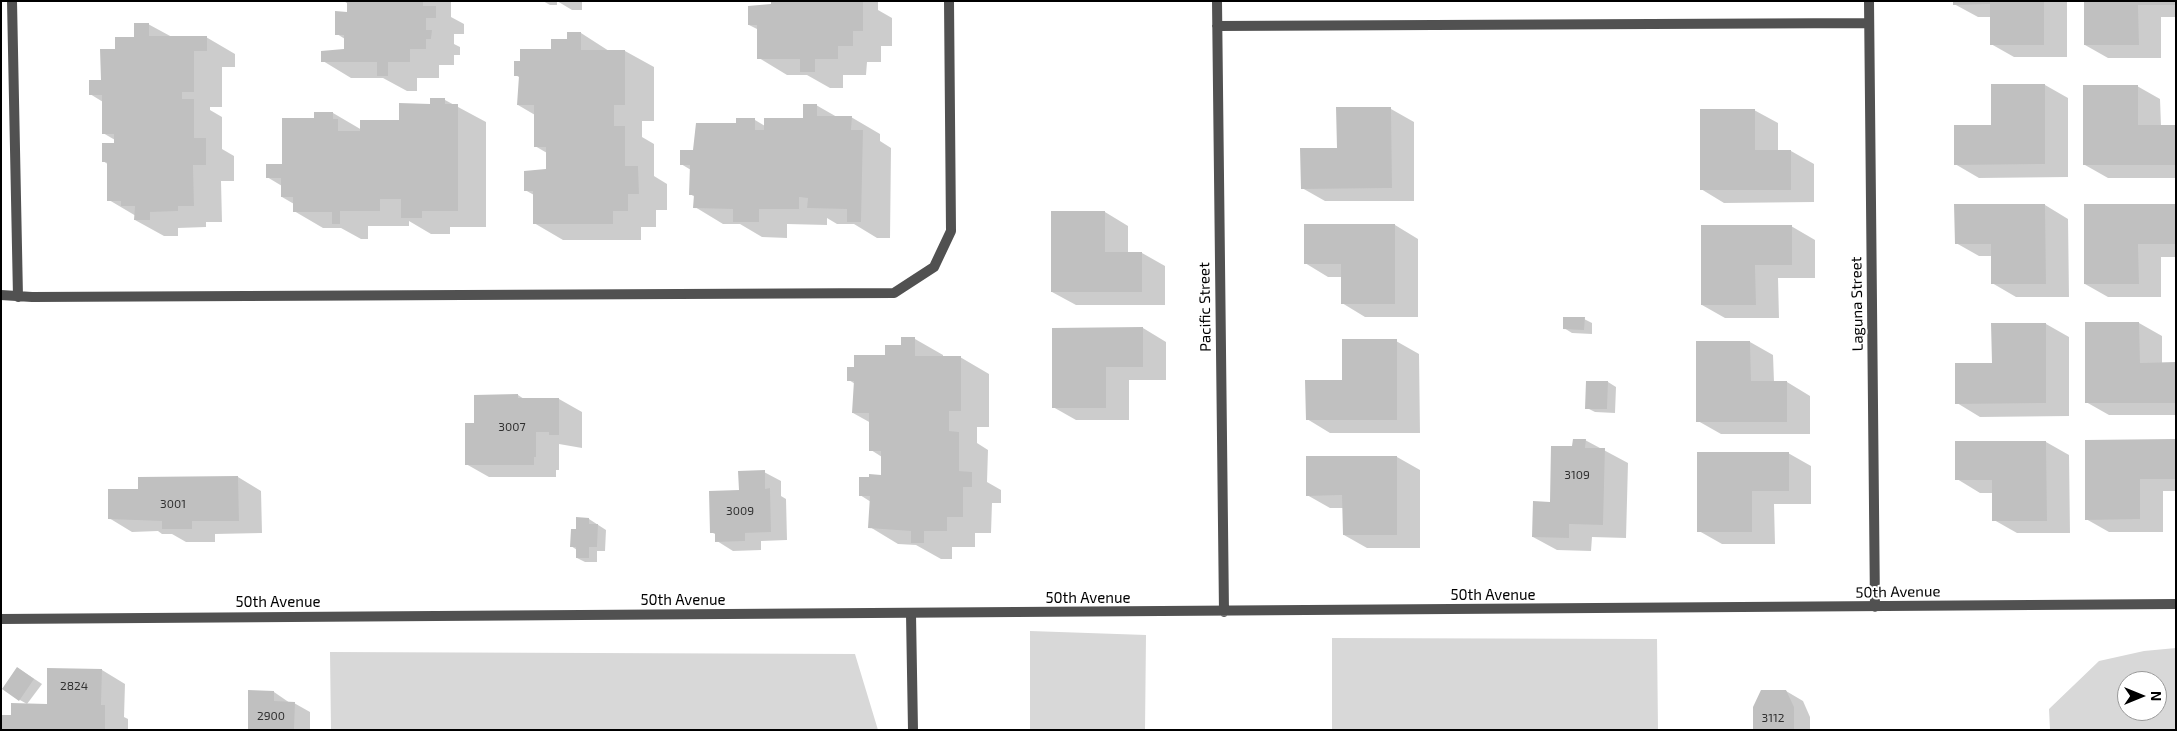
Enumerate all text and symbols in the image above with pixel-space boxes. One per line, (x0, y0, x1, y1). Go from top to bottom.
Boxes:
street label: Laguna Street (1847, 256, 1867, 352)
street label: Pacific Street (1195, 262, 1215, 352)
house number: 3007 (498, 420, 526, 434)
house number: 3109 (1564, 468, 1590, 482)
house number: 3001 (160, 497, 186, 511)
house number: 3009 (726, 504, 754, 518)
street label: 50th Avenue (1855, 582, 1941, 602)
street label: 50th Avenue (1450, 586, 1536, 604)
street label: 50th Avenue (1045, 589, 1131, 607)
street label: 50th Avenue (640, 591, 726, 609)
street label: 50th Avenue (235, 593, 321, 611)
north arrow (2117, 671, 2167, 721)
house number: 2824 (60, 679, 88, 693)
text: N (2148, 691, 2165, 701)
house number: 2900 (257, 709, 285, 723)
house number: 3112 (1762, 711, 1784, 725)

